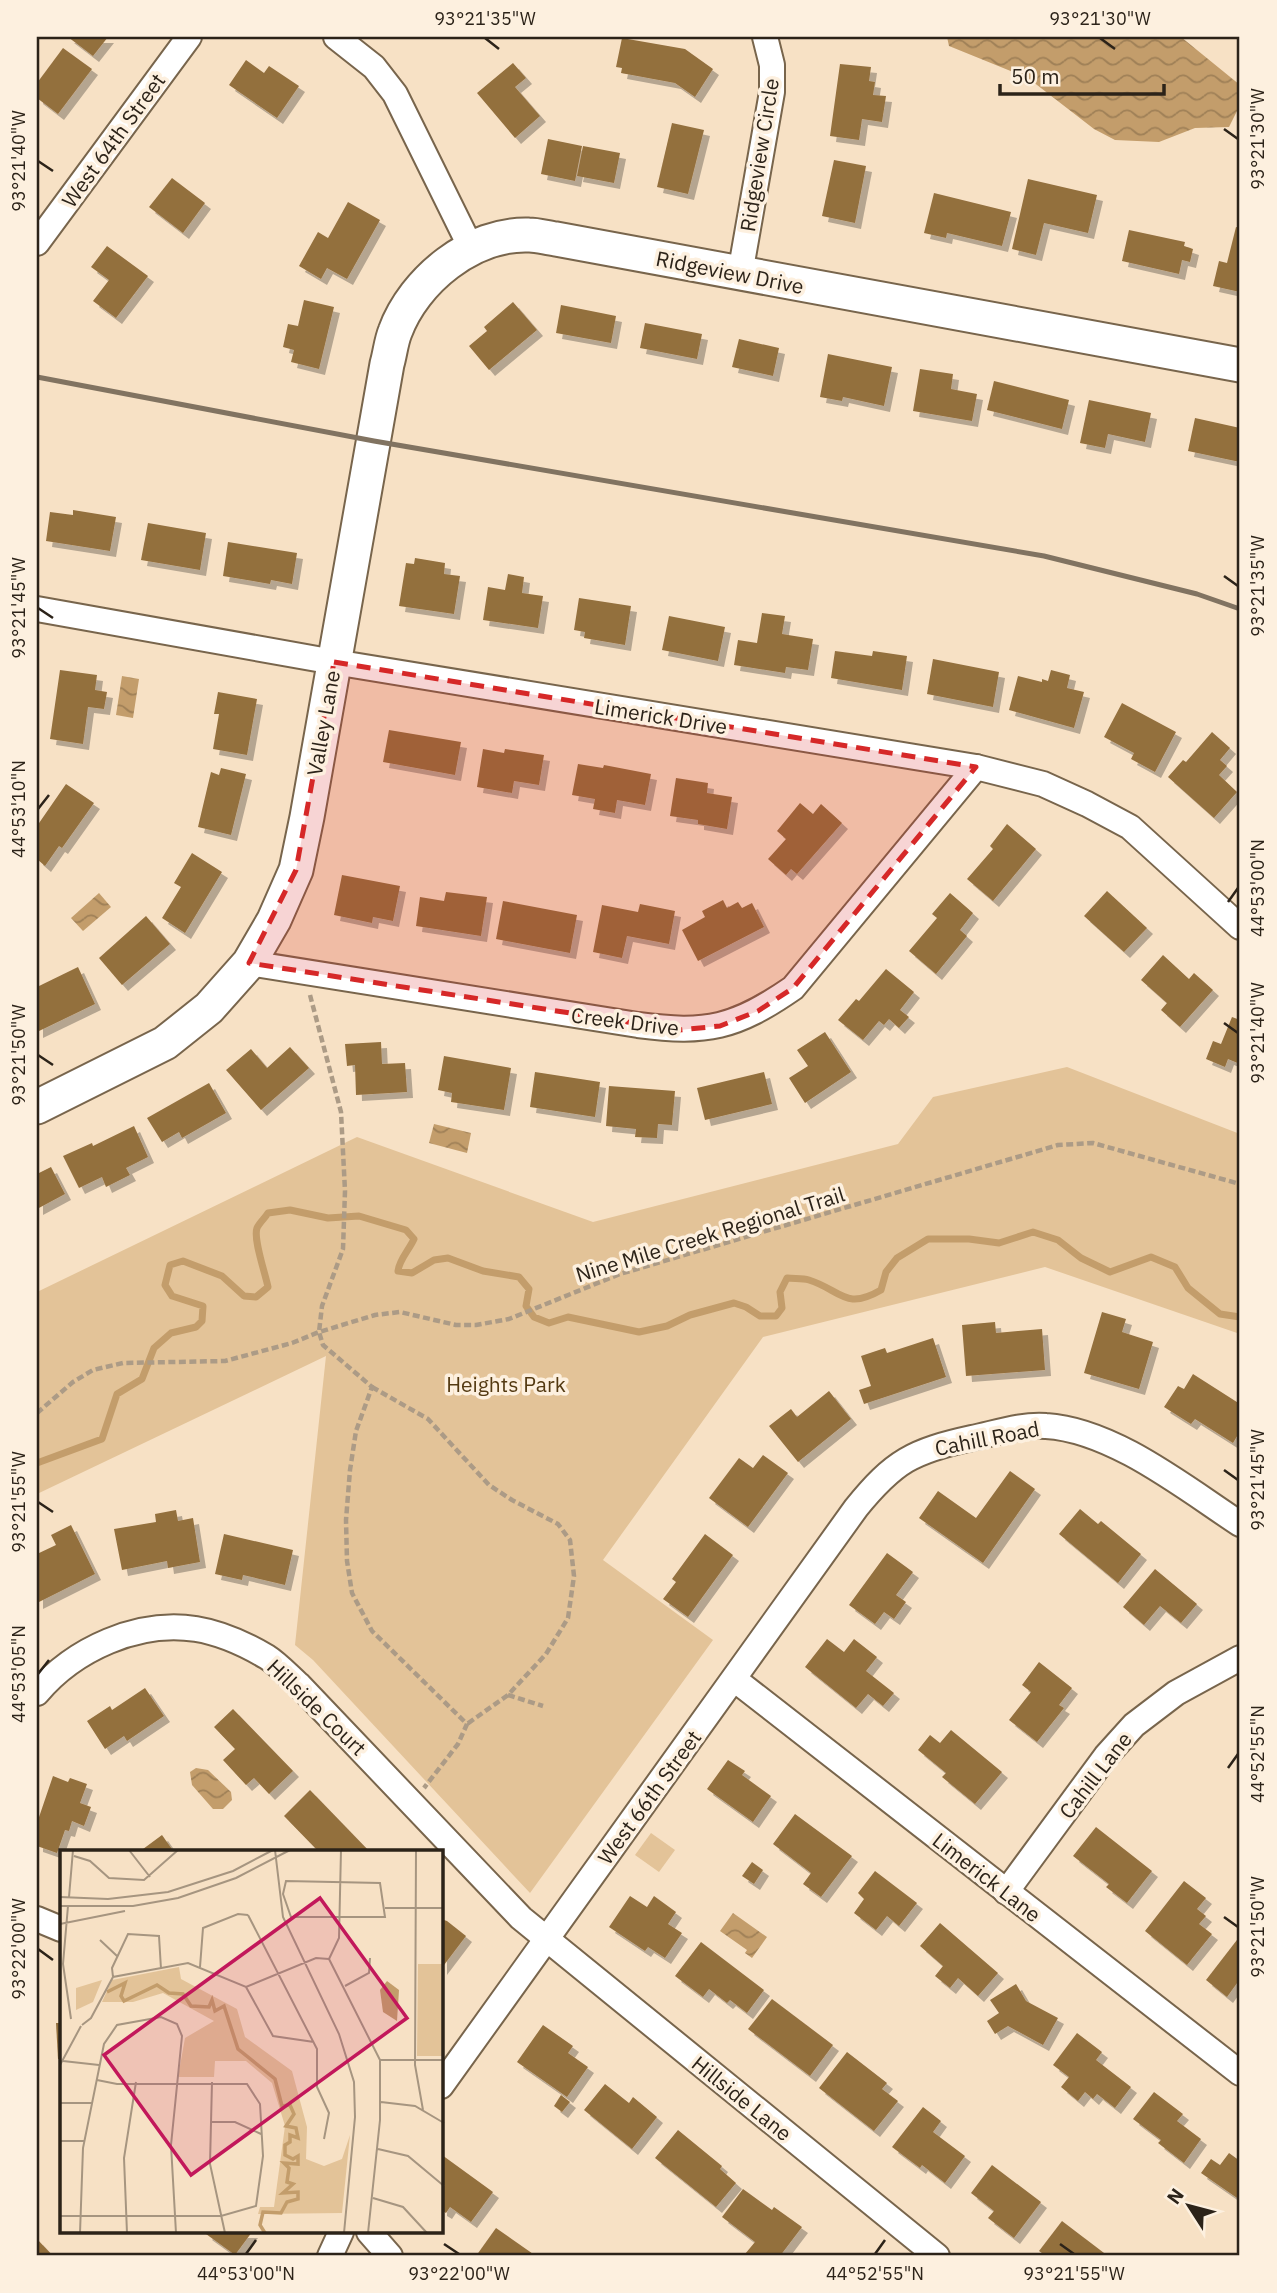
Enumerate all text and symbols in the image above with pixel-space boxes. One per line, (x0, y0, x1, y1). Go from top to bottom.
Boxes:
text: 93°21'35"W (434, 7, 536, 30)
text: 93°21'30"W (1049, 7, 1151, 30)
scale bar (1000, 52, 1165, 96)
text: 50 m (1011, 62, 1060, 90)
street label: West 64th Street (55, 67, 171, 213)
street label: Ridgeview Circle (733, 76, 785, 234)
text: 93°21'30"W (1246, 88, 1269, 190)
text: 93°21'40"W (7, 110, 30, 212)
street label: Ridgeview Drive (654, 244, 806, 300)
text: 93°21'35"W (1246, 535, 1269, 637)
text: 93°21'45"W (7, 557, 30, 659)
street label: Valley Lane (300, 668, 346, 778)
street label: Limerick Drive (593, 692, 729, 740)
text: 44°53'10"N (7, 760, 30, 858)
text: 44°53'00"N (1246, 839, 1269, 937)
text: 93°21'40"W (1246, 982, 1269, 1084)
street label: Creek Drive (569, 1000, 681, 1042)
text: 93°21'50"W (7, 1004, 30, 1106)
street label: Nine Mile Creek Regional Trail (572, 1180, 848, 1288)
park label: Heights Park (446, 1370, 566, 1398)
street label: Cahill Road (932, 1414, 1042, 1462)
text: 93°21'45"W (1246, 1429, 1269, 1531)
text: 93°21'55"W (7, 1451, 30, 1553)
text: 44°53'05"N (7, 1625, 30, 1723)
street label: Hillside Court (261, 1653, 373, 1761)
text: 44°52'55"N (1246, 1705, 1269, 1803)
street label: West 66th Street (591, 1724, 707, 1870)
street label: Cahill Lane (1052, 1726, 1138, 1824)
street label: Limerick Lane (927, 1826, 1047, 1928)
inset map (60, 1850, 443, 2234)
text: 93°21'50"W (1246, 1876, 1269, 1978)
text: 93°22'00"W (7, 1898, 30, 2000)
street label: Hillside Lane (686, 2049, 798, 2147)
north arrow (1154, 2170, 1224, 2240)
text: N (1161, 2183, 1189, 2209)
text: 44°53'00"N (197, 2262, 295, 2285)
text: 93°22'00"W (408, 2262, 510, 2285)
text: 44°52'55"N (826, 2262, 924, 2285)
text: 93°21'55"W (1023, 2262, 1125, 2285)

